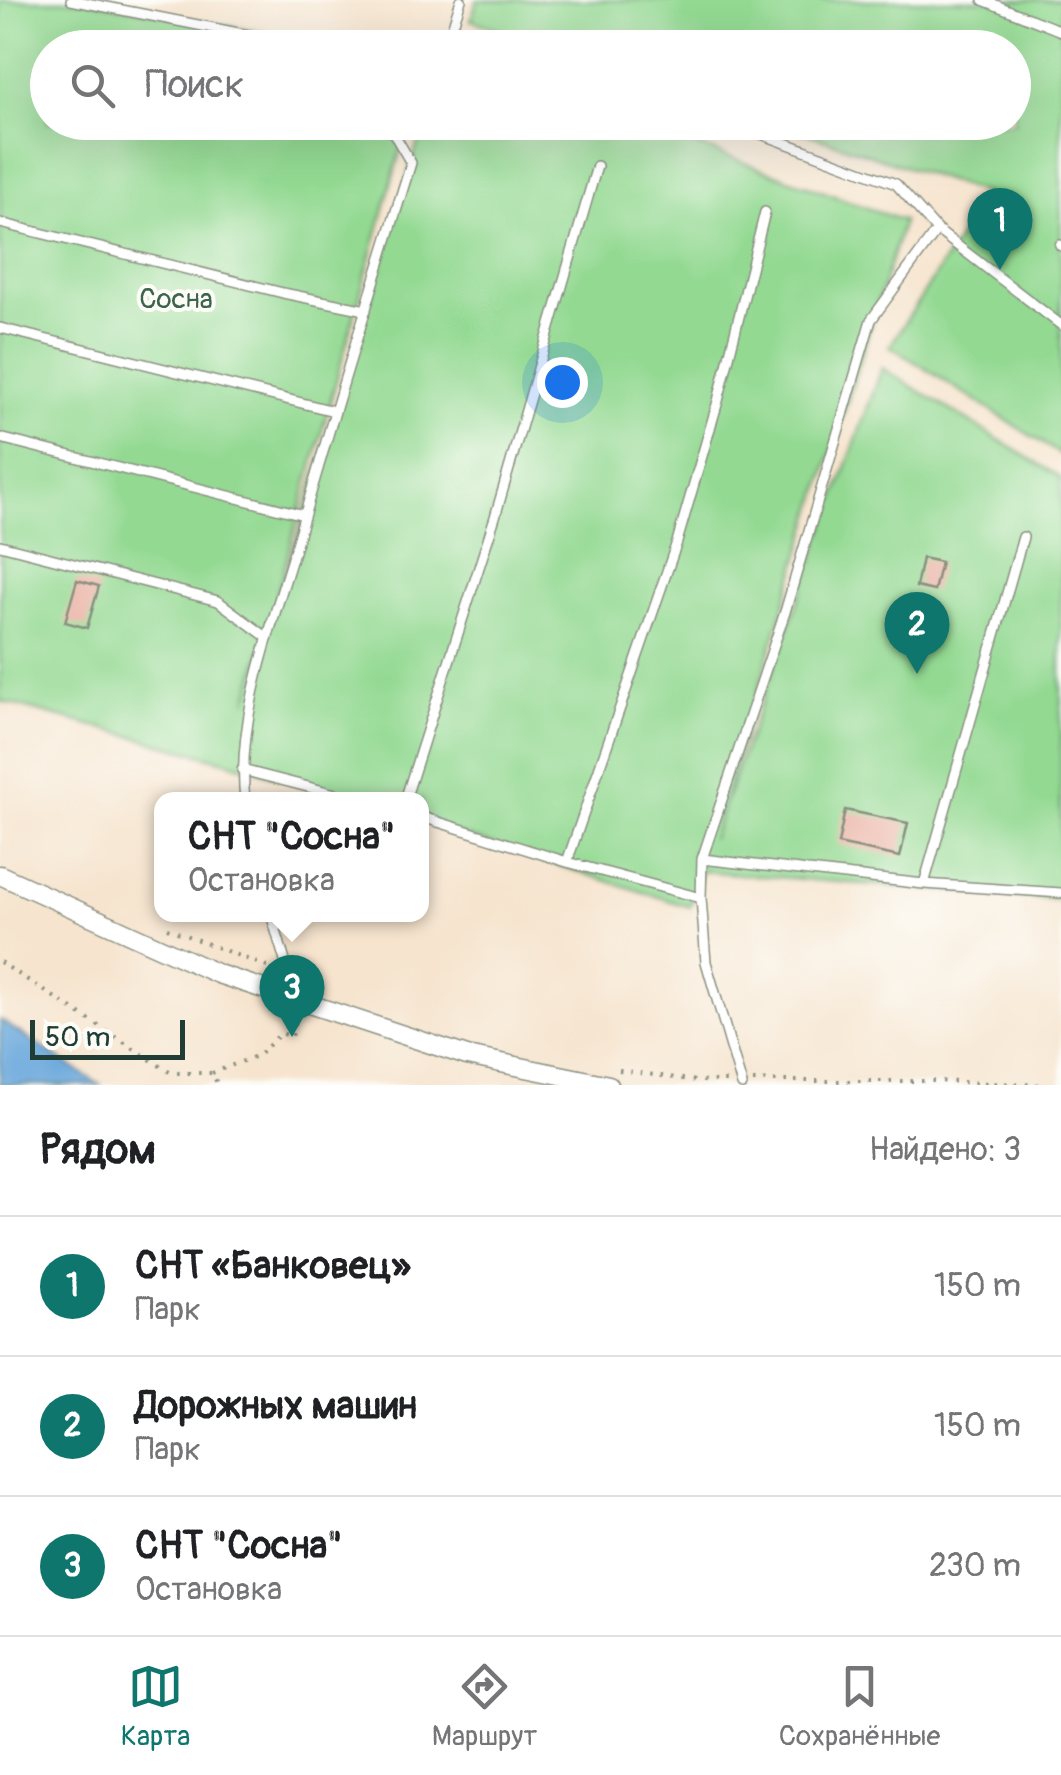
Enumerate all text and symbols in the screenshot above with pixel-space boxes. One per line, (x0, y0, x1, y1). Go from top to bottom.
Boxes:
search box (30, 30, 1031, 140)
icon: search (65, 58, 120, 113)
text: Поиск (145, 61, 244, 109)
pin: 1 (968, 188, 1032, 270)
park label: Сосна (139, 282, 213, 317)
your location (537, 357, 588, 408)
pin: 2 (884, 592, 950, 674)
popup (154, 792, 429, 922)
text: СНТ "Сосна" (188, 813, 395, 861)
text: Остановка (188, 861, 335, 901)
pin: 3 (260, 954, 324, 1037)
scale bar (30, 1015, 185, 1060)
text: 50 m (45, 1020, 110, 1055)
text: Рядом (40, 1124, 156, 1176)
text: Найдено: 3 (869, 1130, 1021, 1170)
text: СНТ «Банковец» (135, 1242, 411, 1290)
text: 1 (66, 1266, 79, 1306)
text: 150 m (934, 1266, 1021, 1306)
text: Парк (135, 1290, 201, 1330)
text: Дорожных машин (135, 1382, 417, 1430)
text: 2 (64, 1406, 81, 1446)
text: 150 m (934, 1406, 1021, 1446)
text: Парк (135, 1430, 201, 1470)
text: СНТ "Сосна" (135, 1522, 342, 1570)
text: 3 (64, 1546, 81, 1586)
text: 230 m (929, 1546, 1021, 1586)
text: Остановка (135, 1570, 282, 1610)
tab: Карта (121, 1659, 190, 1754)
tab: Маршрут (432, 1659, 537, 1754)
tab: Сохранённые (779, 1659, 940, 1754)

